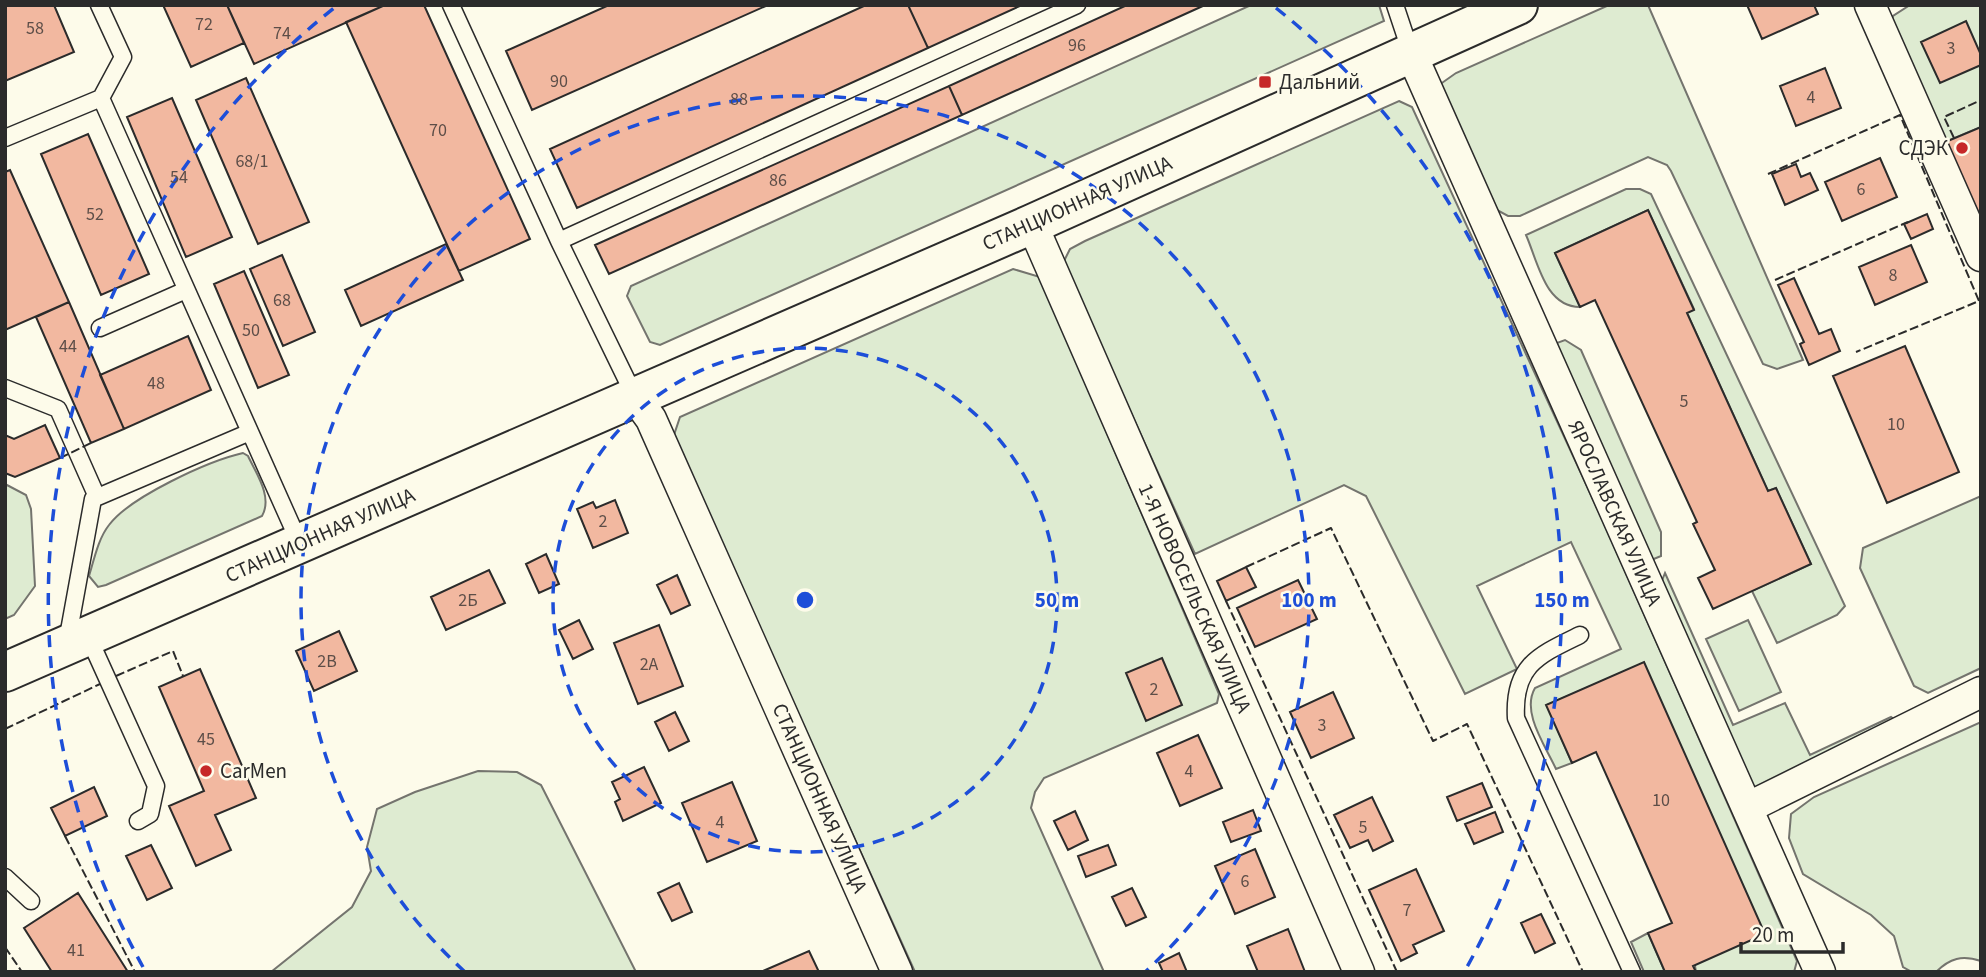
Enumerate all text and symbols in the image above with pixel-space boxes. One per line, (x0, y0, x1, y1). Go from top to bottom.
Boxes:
house number: 72 (195, 12, 213, 37)
house number: 58 (26, 16, 44, 41)
house number: 74 (273, 21, 291, 46)
house number: 96 (1068, 33, 1086, 58)
house number: 3 (1947, 36, 1956, 61)
place label: Дальний (1279, 67, 1360, 97)
house number: 90 (550, 69, 568, 94)
marker: Дальний (1257, 74, 1273, 90)
house number: 4 (1807, 85, 1816, 110)
house number: 88 (730, 87, 748, 112)
house number: 70 (429, 118, 447, 143)
place label: СДЭК (1898, 133, 1949, 163)
marker: СДЭК (1954, 140, 1970, 156)
street label: СТАНЦИОННАЯ УЛИЦА (977, 147, 1177, 258)
house number: 68/1 (235, 149, 269, 174)
house number: 54 (170, 165, 188, 190)
house number: 86 (769, 168, 787, 193)
house number: 6 (1857, 177, 1866, 202)
house number: 52 (86, 202, 104, 227)
house number: 8 (1889, 263, 1898, 288)
house number: 68 (273, 288, 291, 313)
house number: 50 (242, 318, 260, 343)
house number: 44 (59, 334, 77, 359)
house number: 48 (147, 371, 165, 396)
house number: 5 (1680, 389, 1689, 414)
house number: 10 (1887, 412, 1905, 437)
street label: ЯРОСЛАВСКАЯ УЛИЦА (1561, 415, 1670, 611)
street label: 1-Я НОВОСЕЛЬСКАЯ УЛИЦА (1131, 478, 1260, 718)
street label: СТАНЦИОННАЯ УЛИЦА (220, 479, 420, 590)
house number: 2 (599, 509, 608, 534)
text: 50 m (1035, 585, 1079, 615)
text: 100 m (1281, 585, 1337, 615)
text: 150 m (1534, 585, 1590, 615)
house number: 2Б (458, 588, 478, 613)
centre of rings (793, 588, 817, 612)
house number: 2В (317, 649, 337, 674)
house number: 2А (640, 652, 659, 677)
house number: 2 (1150, 677, 1159, 702)
street label: СТАНЦИОННАЯ УЛИЦА (765, 698, 876, 898)
house number: 3 (1318, 713, 1327, 738)
house number: 45 (197, 727, 215, 752)
place label: CarMen (220, 756, 287, 786)
house number: 4 (1185, 759, 1194, 784)
marker: CarMen (198, 763, 214, 779)
house number: 10 (1652, 788, 1670, 813)
house number: 4 (716, 810, 725, 835)
house number: 5 (1359, 815, 1368, 840)
house number: 6 (1241, 869, 1250, 894)
house number: 7 (1403, 898, 1412, 923)
scale bar (1741, 911, 1842, 955)
text: 20 m (1752, 920, 1794, 950)
house number: 41 (67, 938, 85, 963)

